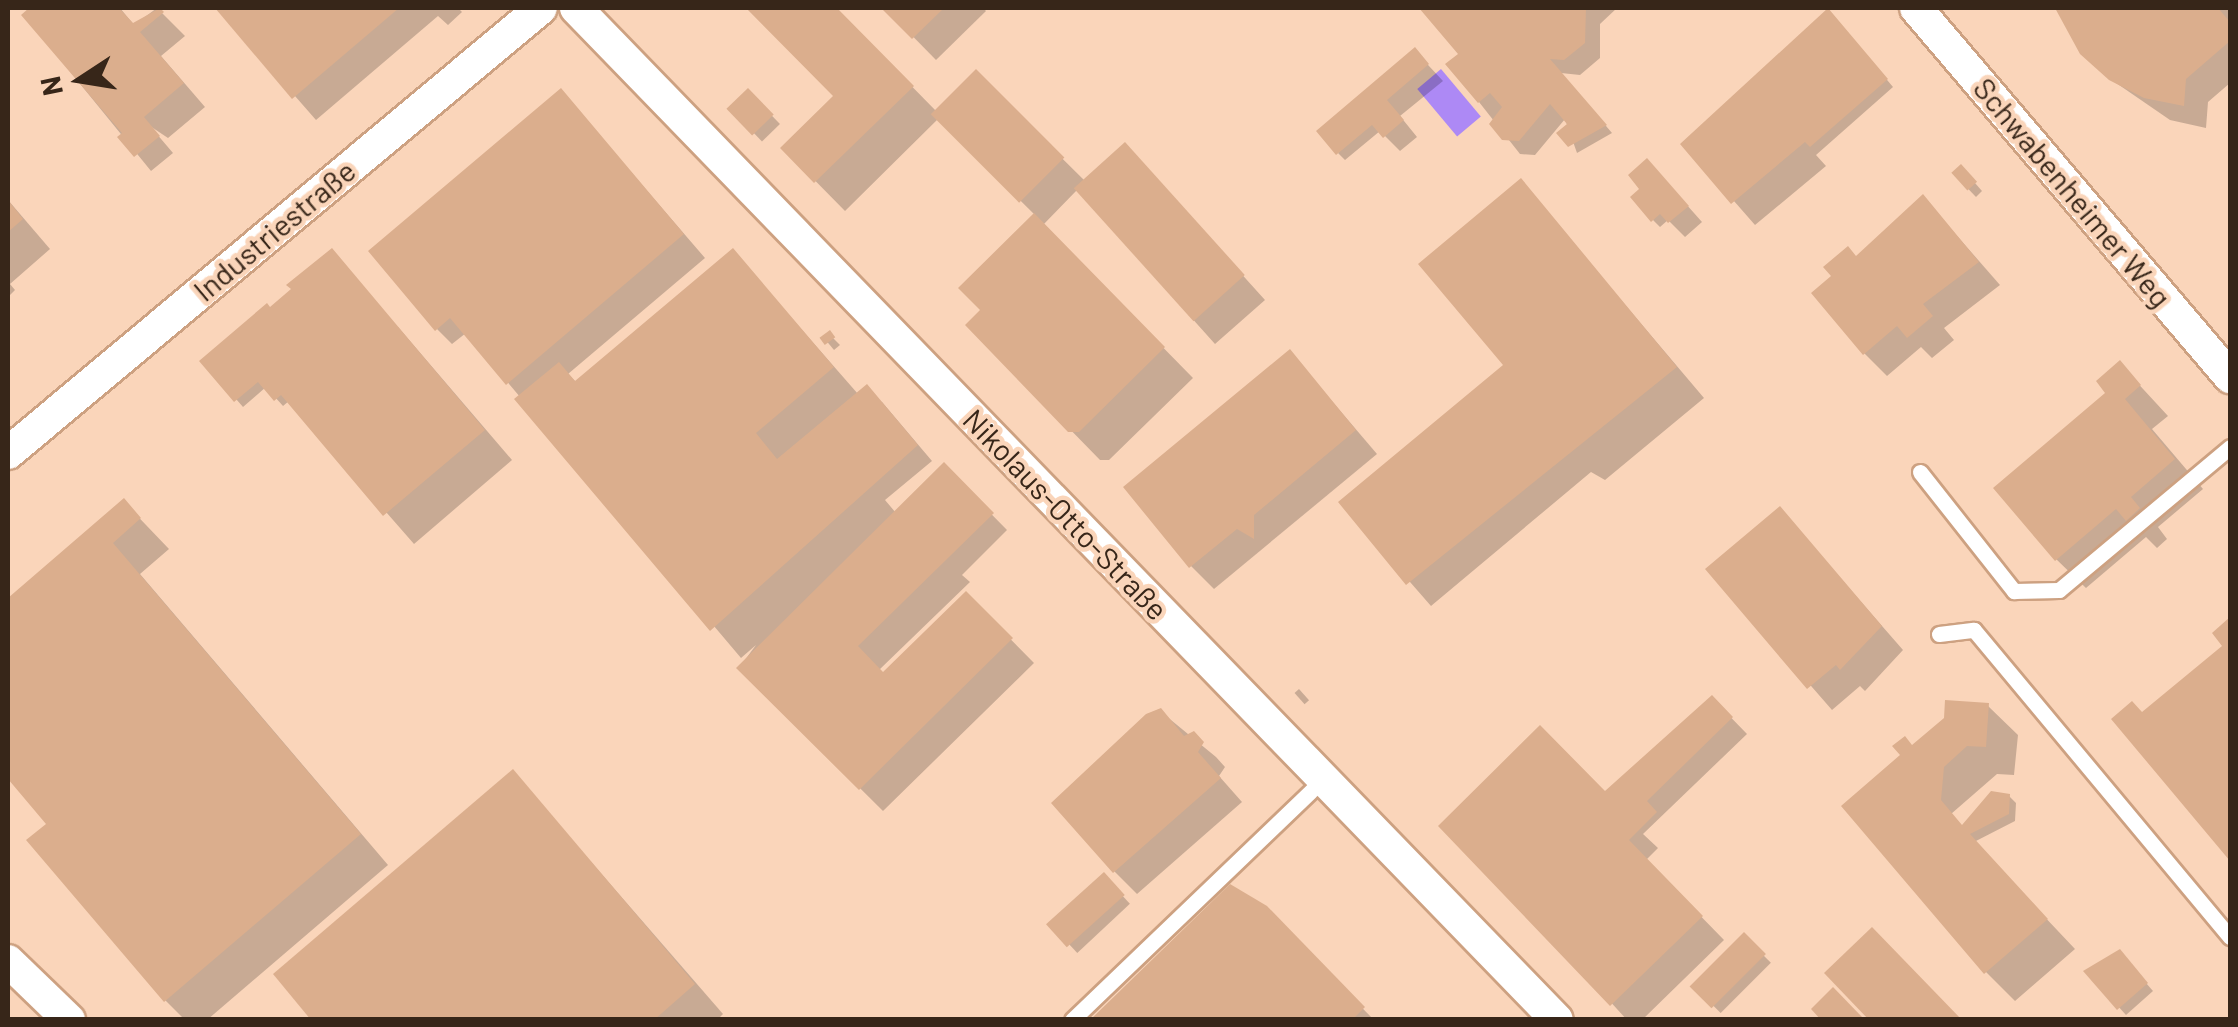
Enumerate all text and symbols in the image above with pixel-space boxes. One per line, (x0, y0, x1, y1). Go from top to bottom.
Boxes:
north arrow (30, 30, 130, 130)
street label: Schwabenheimer Weg (1967, 70, 2179, 314)
text: N (32, 74, 69, 99)
street label: Industriestraße (186, 152, 362, 308)
street label: Nikolaus-Otto-Straße (956, 401, 1176, 627)

